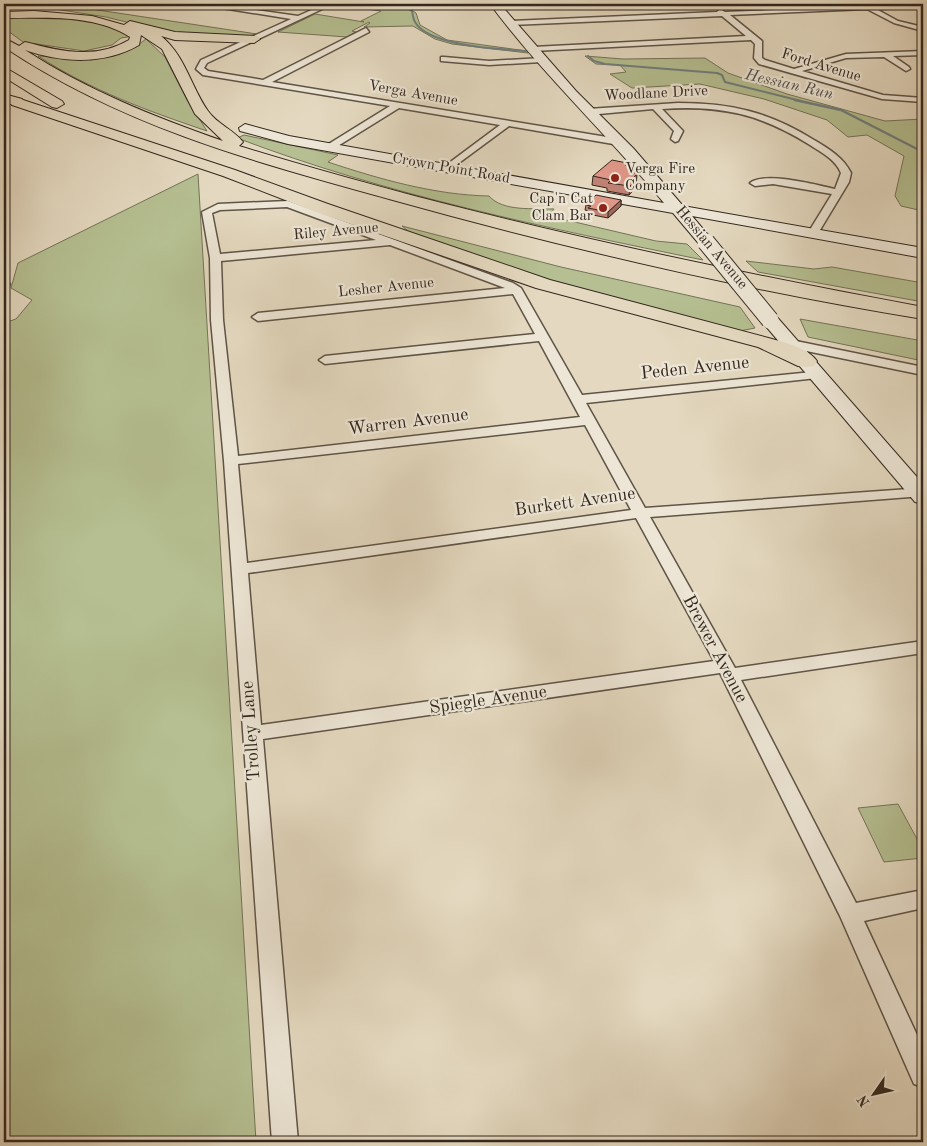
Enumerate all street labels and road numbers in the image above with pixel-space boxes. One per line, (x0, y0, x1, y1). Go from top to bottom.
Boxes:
street label: Ford Avenue (779, 47, 863, 85)
street label: Verga Avenue (367, 79, 459, 109)
street label: Woodlane Drive (604, 84, 708, 104)
street label: Crown Point Road (391, 151, 511, 187)
street label: Hessian Avenue (672, 204, 750, 292)
street label: Riley Avenue (293, 221, 379, 243)
street label: Lesher Avenue (337, 275, 435, 301)
street label: Peden Avenue (640, 353, 750, 383)
street label: Warren Avenue (347, 406, 469, 438)
street label: Burkett Avenue (513, 485, 637, 519)
street label: Brewer Avenue (679, 592, 751, 706)
street label: Trolley Lane (239, 680, 263, 782)
street label: Spiegle Avenue (428, 683, 548, 717)

